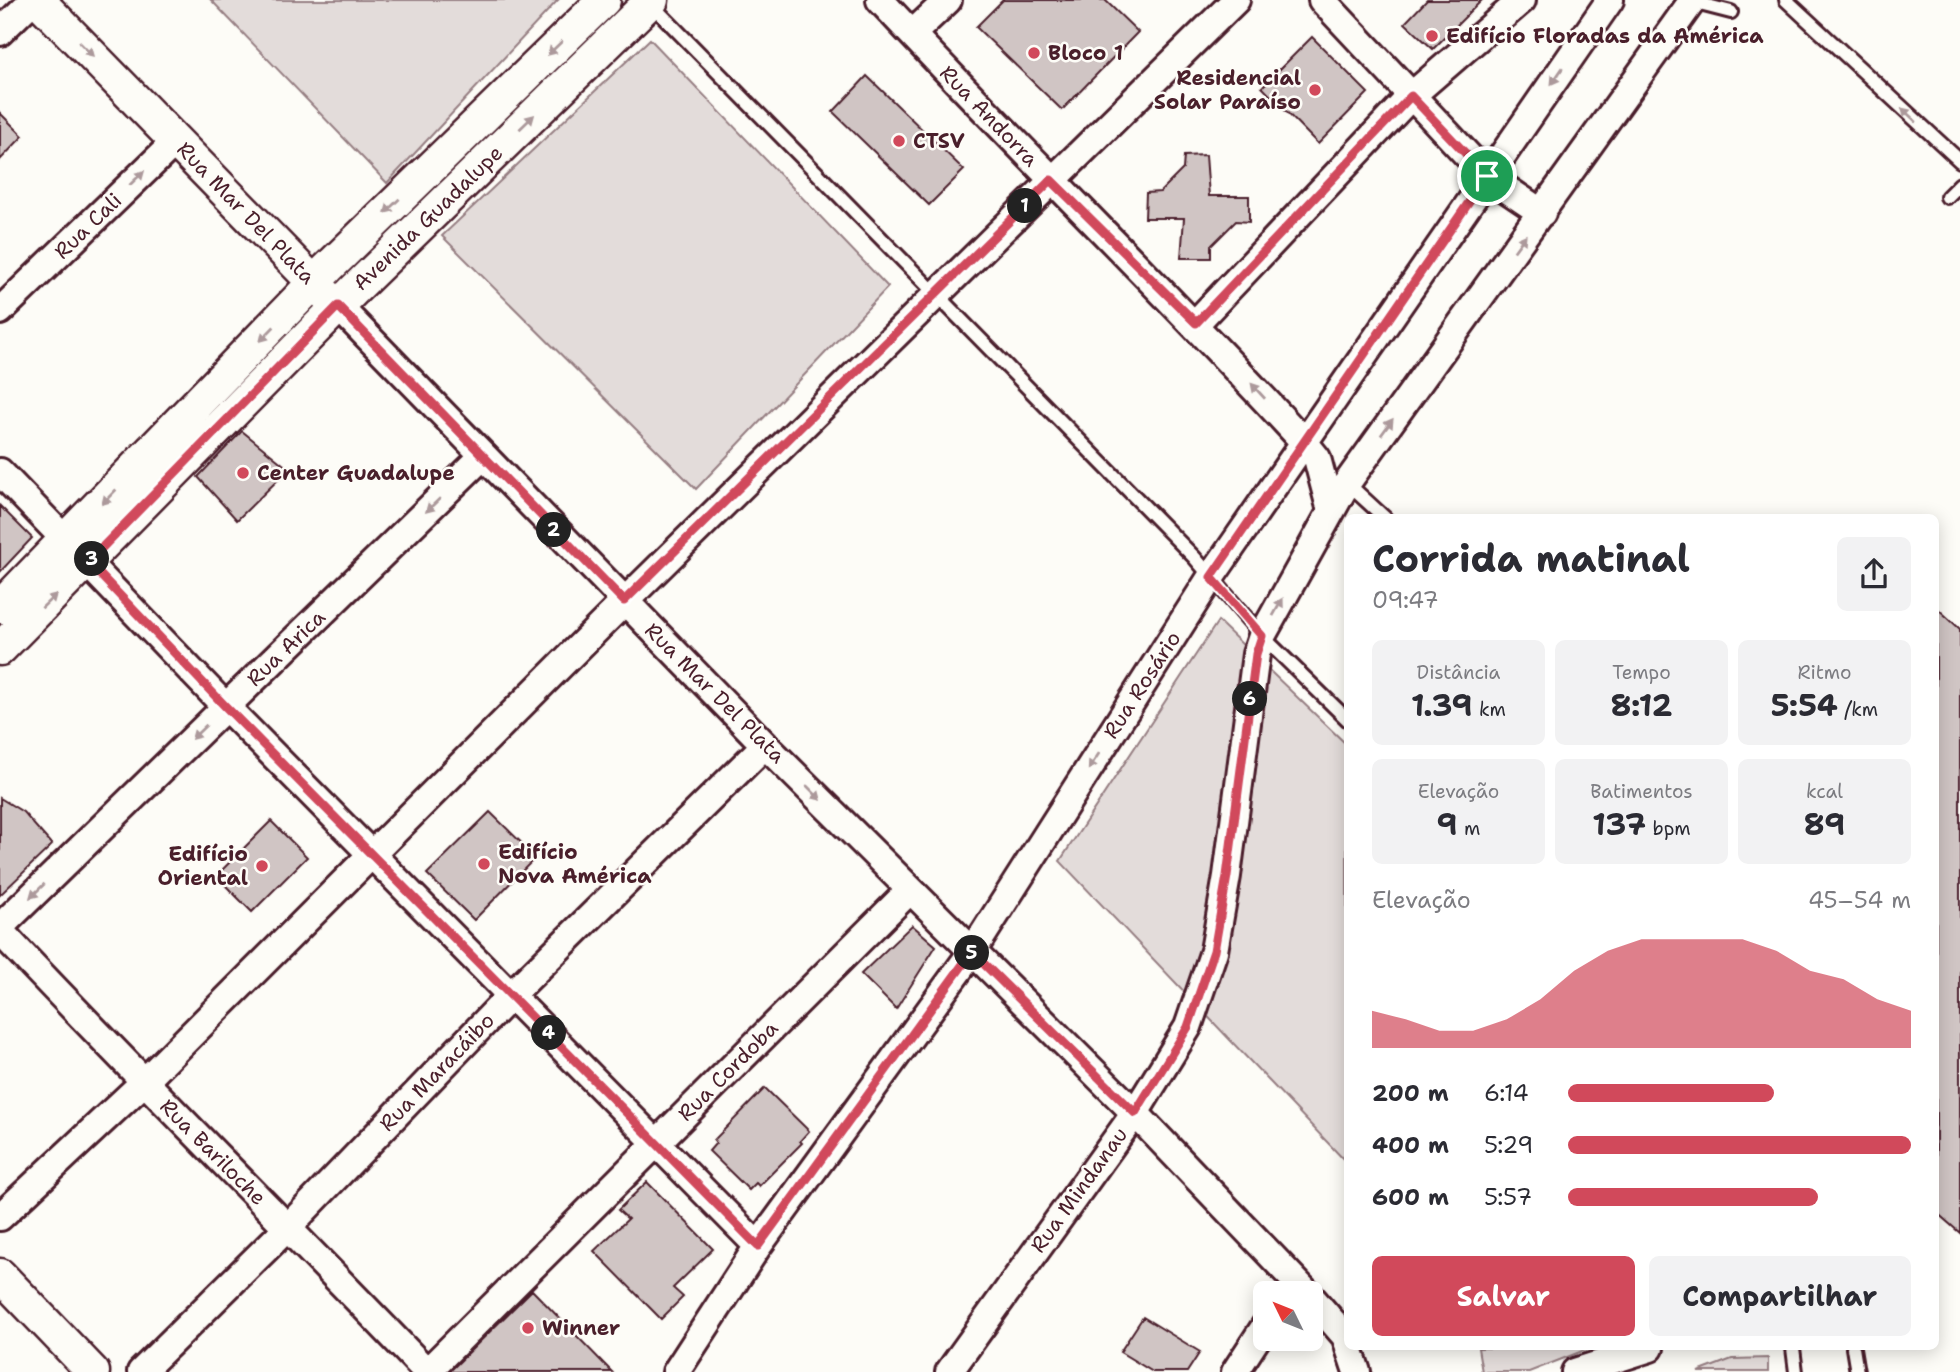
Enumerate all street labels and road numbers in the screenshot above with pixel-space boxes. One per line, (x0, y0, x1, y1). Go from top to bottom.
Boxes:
street label: Rua Andorra (934, 59, 1044, 173)
street label: Rua Mar Del Plata (171, 136, 321, 290)
street label: Avenida Guadalupe (347, 139, 509, 297)
street label: Rua Cali (48, 187, 128, 265)
street label: Rua Arica (241, 603, 331, 693)
street label: Rua Mar Del Plata (639, 617, 791, 769)
street label: Rua Rosário (1097, 626, 1187, 744)
street label: Rua Maracáibo (373, 1007, 501, 1137)
street label: Rua Cordoba (672, 1015, 784, 1127)
street label: Rua Bariloche (154, 1093, 272, 1211)
street label: Rua Mindanau (1024, 1122, 1134, 1258)

